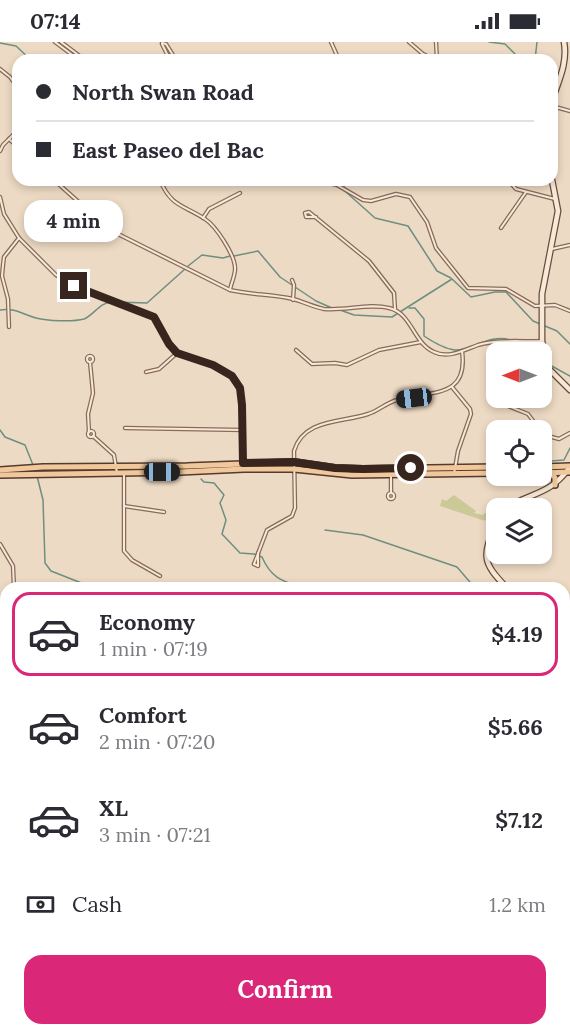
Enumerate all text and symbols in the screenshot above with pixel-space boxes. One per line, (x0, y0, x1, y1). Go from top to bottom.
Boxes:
text: 07:14 (30, 7, 81, 35)
text: North Swan Road (72, 78, 254, 106)
text: East Paseo del Bac (72, 136, 264, 164)
callout: 4 min (25, 199, 124, 241)
text: 4 min (47, 208, 100, 233)
route end (60, 272, 87, 299)
north arrow (486, 342, 552, 408)
map controls (486, 342, 552, 564)
car (395, 387, 433, 409)
button: locate (486, 420, 552, 486)
route start (397, 454, 424, 481)
car (144, 463, 180, 481)
button: layers (486, 498, 552, 564)
icon: car (27, 607, 81, 661)
text: Economy (99, 608, 195, 636)
text: $4.19 (491, 620, 543, 648)
text: 1 min · 07:19 (99, 636, 208, 661)
icon: car (27, 700, 81, 754)
text: Comfort (99, 701, 187, 729)
text: $5.66 (488, 713, 543, 741)
text: 2 min · 07:20 (99, 729, 216, 754)
icon: car (27, 793, 81, 847)
text: XL (99, 794, 128, 822)
text: $7.12 (495, 806, 543, 834)
text: 3 min · 07:21 (99, 822, 211, 847)
icon: cash (24, 888, 57, 921)
text: Cash (72, 890, 122, 918)
text: 1.2 km (489, 892, 546, 917)
button: Confirm (24, 955, 546, 1024)

